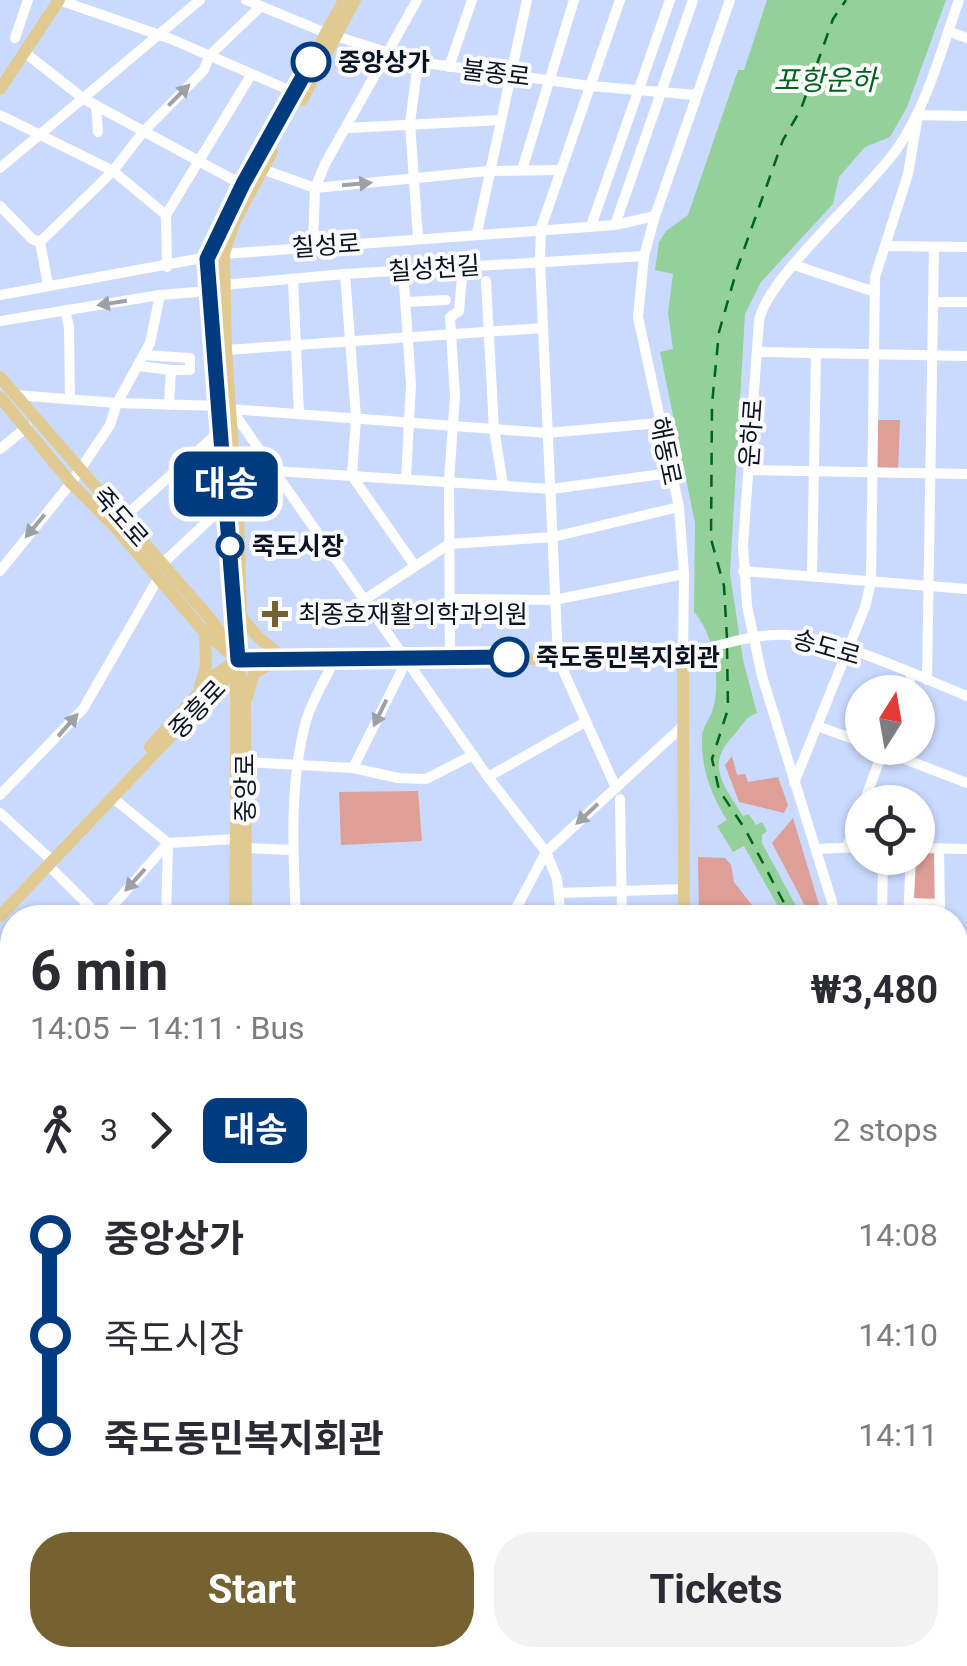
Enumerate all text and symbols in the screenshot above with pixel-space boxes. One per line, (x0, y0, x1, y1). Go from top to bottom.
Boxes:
marker: 중앙상가 (292, 43, 330, 81)
place label: 중앙상가 (338, 48, 430, 77)
street label: 불종로 (460, 55, 532, 92)
water label: 포항운하 (773, 64, 880, 97)
one-way arrow (166, 83, 190, 107)
one-way arrow (341, 176, 373, 192)
street label: 칠성로 (291, 229, 361, 262)
street label: 칠성천길 (387, 251, 481, 286)
one-way arrow (96, 296, 127, 311)
street label: 운하로 (735, 398, 768, 468)
street label: 해동로 (644, 414, 687, 488)
line badge: 대송 (181, 452, 271, 516)
text: 대송 (194, 464, 258, 505)
street label: 죽도로 (87, 482, 154, 553)
one-way arrow (25, 514, 46, 539)
place label: 죽도시장 (252, 532, 344, 561)
marker: 죽도시장 (217, 533, 243, 559)
place label: 최종호재활의학과의원 (298, 600, 528, 629)
marker: 최종호재활의학과의원 (262, 601, 288, 627)
street label: 송도로 (790, 624, 864, 671)
marker: 죽도동민복지회관 (490, 638, 528, 676)
place label: 죽도동민복지회관 (536, 643, 720, 672)
street label: 중흥로 (163, 674, 232, 744)
north arrow (845, 675, 935, 765)
map controls (845, 675, 935, 875)
one-way arrow (372, 699, 389, 728)
one-way arrow (57, 713, 79, 738)
street label: 중앙로 (231, 753, 260, 823)
button: locate (845, 785, 935, 875)
one-way arrow (575, 802, 599, 825)
one-way arrow (124, 868, 146, 893)
text: 6 min (30, 939, 168, 1003)
text: ₩3,480 (811, 968, 938, 1012)
text: 14:05 – 14:11 · Bus (30, 1009, 305, 1047)
icon: walk (30, 1103, 85, 1158)
icon: forward (133, 1103, 188, 1158)
text: 대송 (223, 1110, 287, 1151)
text: 3 (100, 1111, 118, 1149)
text: 2 stops (833, 1111, 938, 1149)
text: 14:08 (858, 1216, 938, 1254)
text: 중앙상가 (104, 1217, 244, 1261)
text: 14:10 (858, 1316, 938, 1354)
text: 죽도시장 (104, 1317, 244, 1361)
text: 14:11 (858, 1416, 938, 1454)
text: 죽도동민복지회관 (104, 1417, 384, 1461)
button: Start (30, 1532, 474, 1647)
button: Tickets (494, 1532, 938, 1647)

